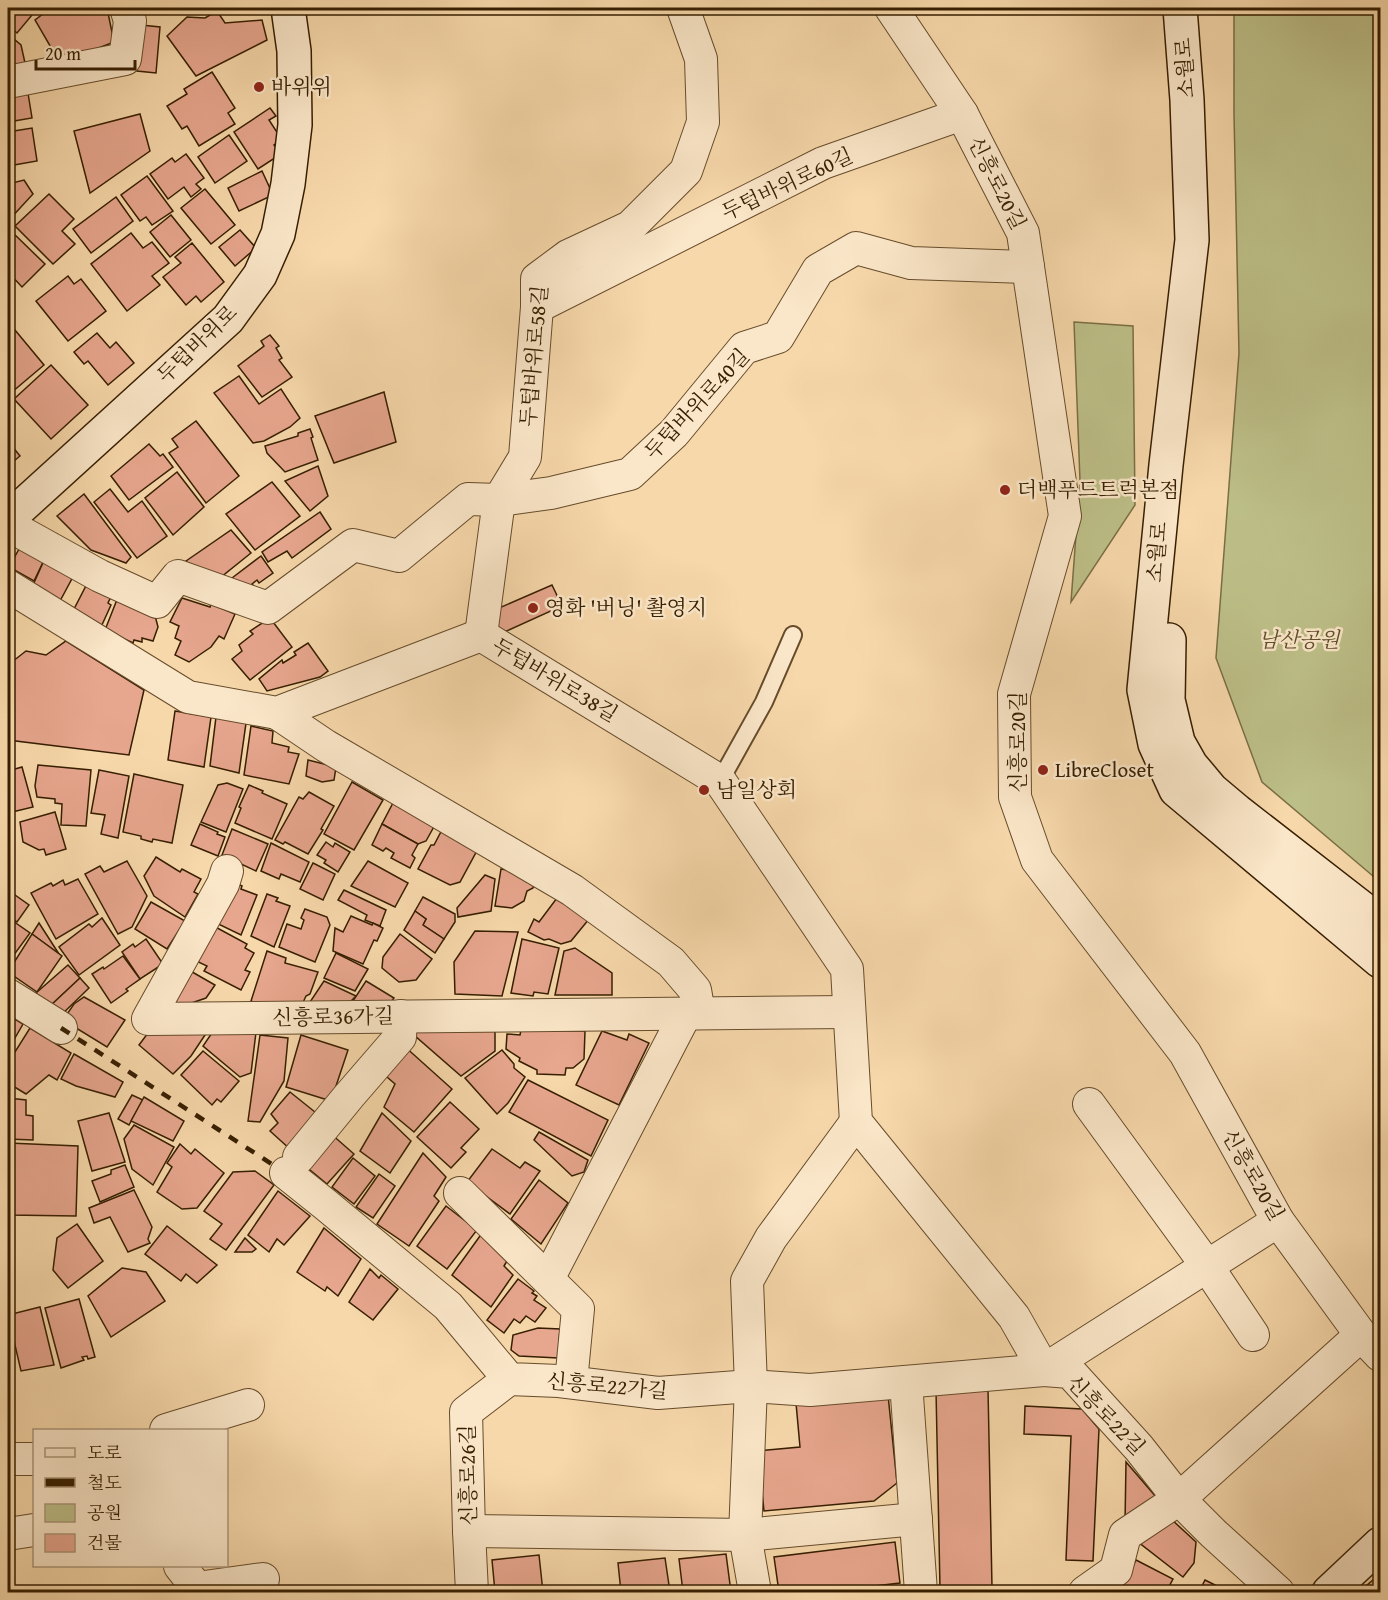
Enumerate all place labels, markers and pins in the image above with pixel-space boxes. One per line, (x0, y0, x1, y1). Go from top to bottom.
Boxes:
place label: 바위위 (271, 71, 332, 102)
marker: 바위위 (252, 80, 266, 94)
place label: 더백푸드트럭본점 (1017, 474, 1179, 505)
marker: 더백푸드트럭본점 (998, 483, 1012, 497)
place label: 영화 '버닝' 촬영지 (545, 592, 707, 623)
marker: 영화 '버닝' 촬영지 (526, 601, 540, 615)
place label: LibreCloset (1055, 754, 1154, 785)
marker: LibreCloset (1036, 763, 1050, 777)
place label: 남일상회 (716, 774, 797, 805)
marker: 남일상회 (697, 783, 711, 797)

